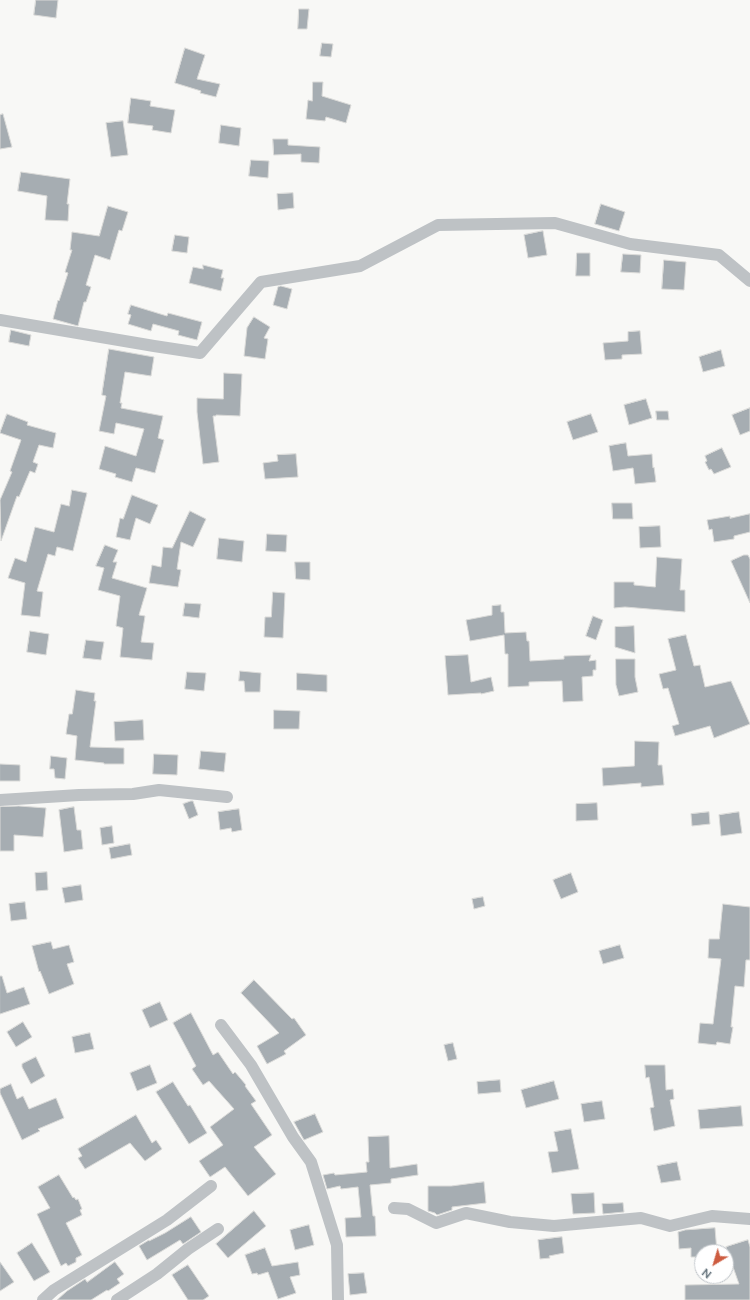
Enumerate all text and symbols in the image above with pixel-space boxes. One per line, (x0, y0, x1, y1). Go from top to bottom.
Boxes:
north arrow (694, 1244, 734, 1284)
text: N (700, 1265, 714, 1281)

